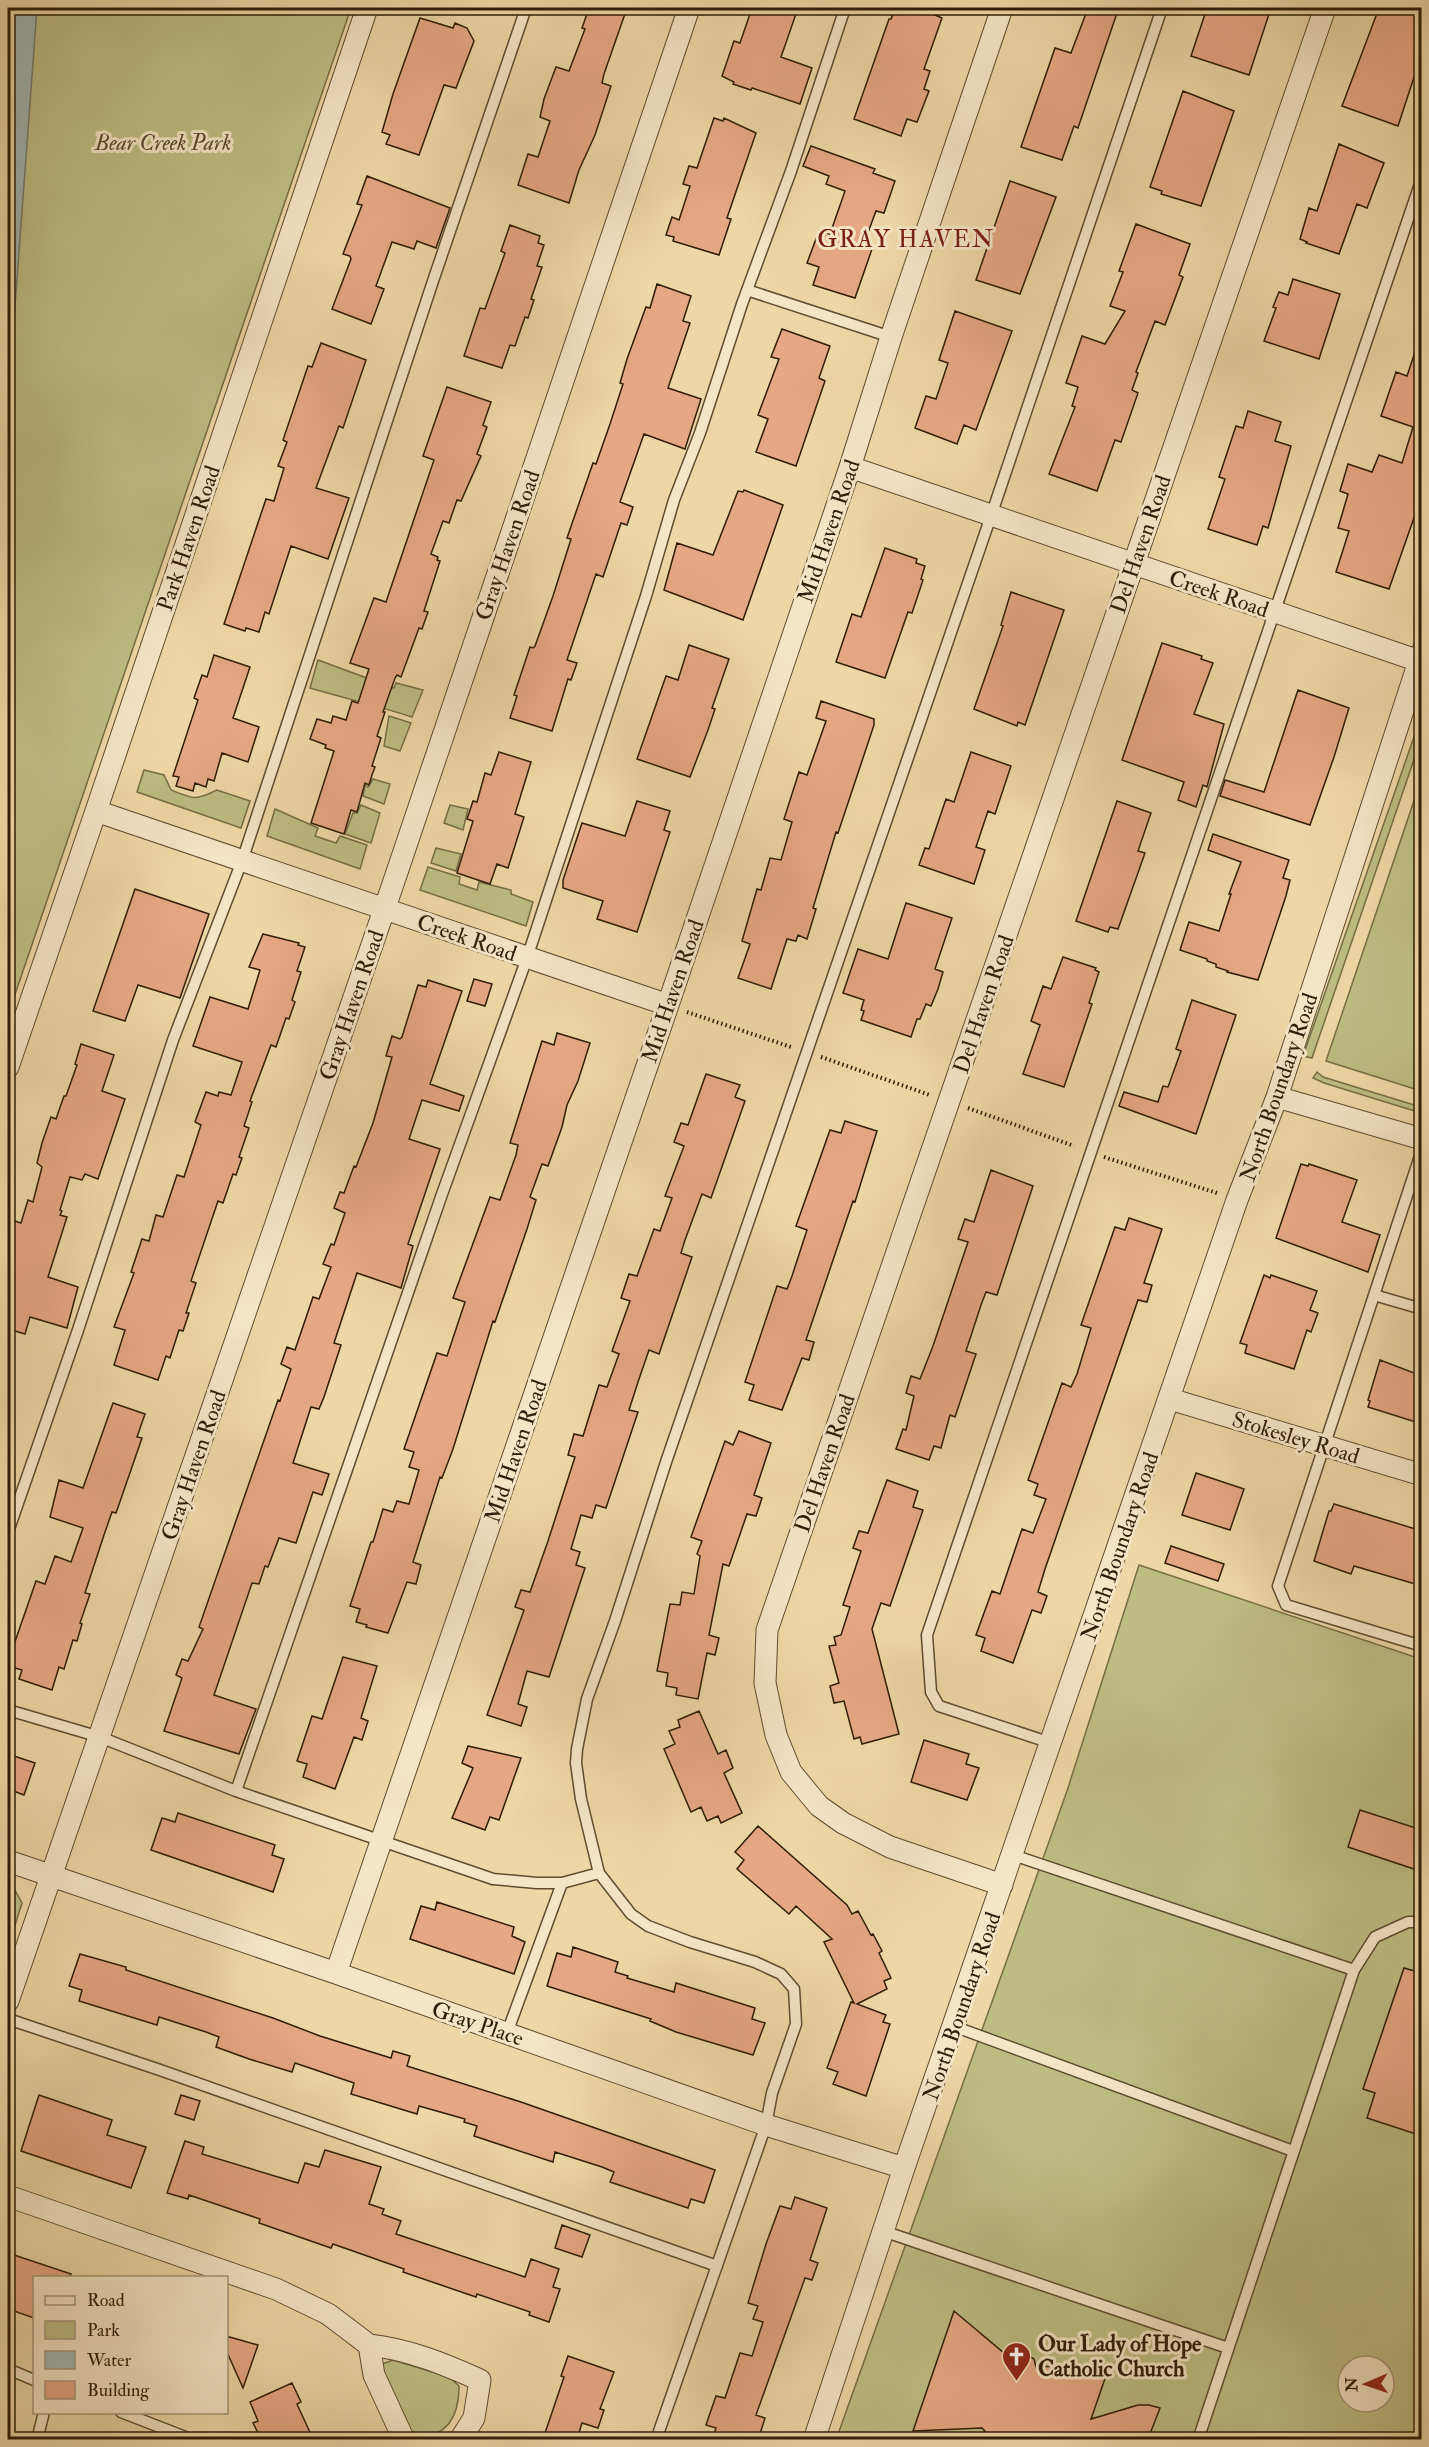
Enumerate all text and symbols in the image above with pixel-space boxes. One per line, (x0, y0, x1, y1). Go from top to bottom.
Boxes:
park label: Bear Creek Park (94, 129, 231, 157)
district label: GRAY HAVEN (817, 224, 995, 255)
street label: Mid Haven Road (791, 456, 867, 607)
street label: Park Haven Road (151, 462, 227, 615)
street label: Gray Haven Road (469, 466, 547, 624)
street label: Del Haven Road (1104, 471, 1178, 617)
street label: Creek Road (1165, 564, 1272, 624)
street label: Creek Road (413, 908, 520, 968)
street label: Mid Haven Road (635, 916, 711, 1067)
street label: Gray Haven Road (313, 926, 391, 1084)
street label: Del Haven Road (947, 931, 1021, 1077)
street label: North Boundary Road (1234, 989, 1324, 1185)
street label: Mid Haven Road (478, 1376, 554, 1527)
street label: Gray Haven Road (155, 1386, 233, 1544)
street label: Del Haven Road (788, 1390, 862, 1536)
street label: Stokesley Road (1229, 1405, 1363, 1471)
street label: North Boundary Road (1075, 1448, 1165, 1644)
street label: North Boundary Road (917, 1908, 1007, 2104)
street label: Gray Place (428, 1995, 527, 2053)
legend (33, 2276, 228, 2414)
text: Road (87, 2289, 125, 2312)
text: Park (87, 2319, 120, 2342)
place label: Our Lady of Hope Catholic Church (1038, 2330, 1202, 2383)
church icon: Our Lady of Hope Catholic Church (1001, 2340, 1033, 2382)
text: Water (86, 2349, 131, 2372)
north arrow (1336, 2354, 1396, 2414)
text: N (1342, 2376, 1362, 2393)
text: Building (87, 2379, 150, 2402)

